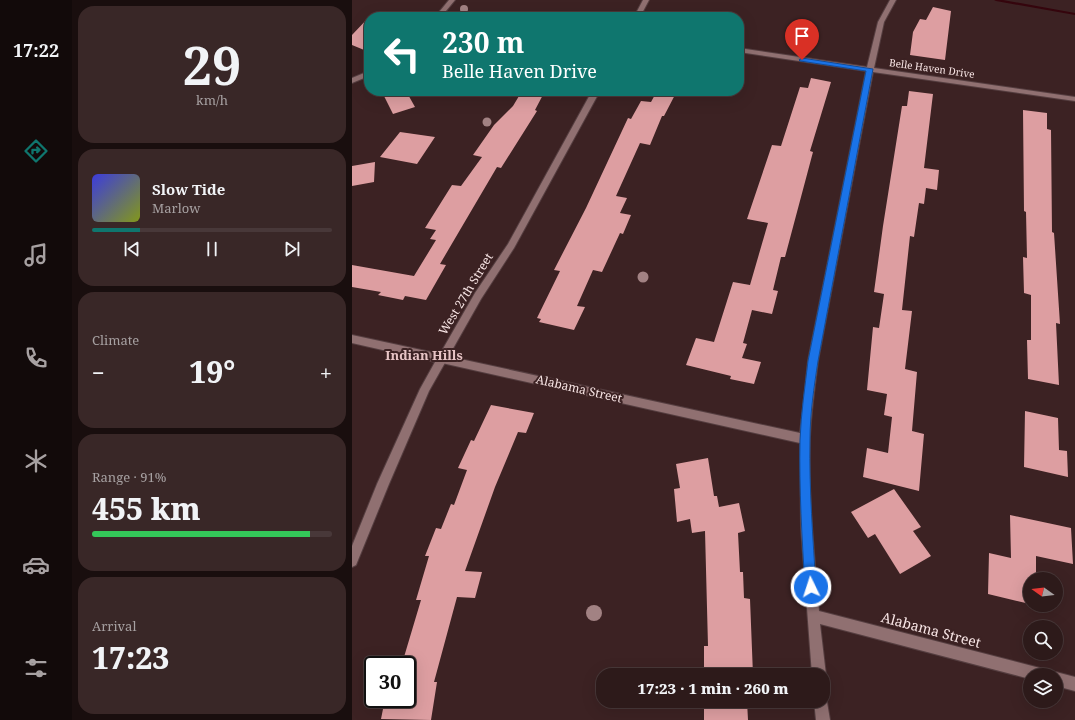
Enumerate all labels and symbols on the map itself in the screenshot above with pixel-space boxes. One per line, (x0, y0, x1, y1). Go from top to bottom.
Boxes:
pin (785, 19, 819, 60)
street label: Belle Haven Drive (888, 55, 976, 81)
street label: West 27th Street (434, 250, 497, 338)
district label: Indian Hills (385, 346, 463, 364)
street label: Alabama Street (534, 370, 624, 407)
position arrow (790, 566, 832, 608)
north arrow (1023, 572, 1063, 612)
street label: Alabama Street (879, 607, 983, 652)
speed limit sign: 30 (364, 656, 416, 708)

